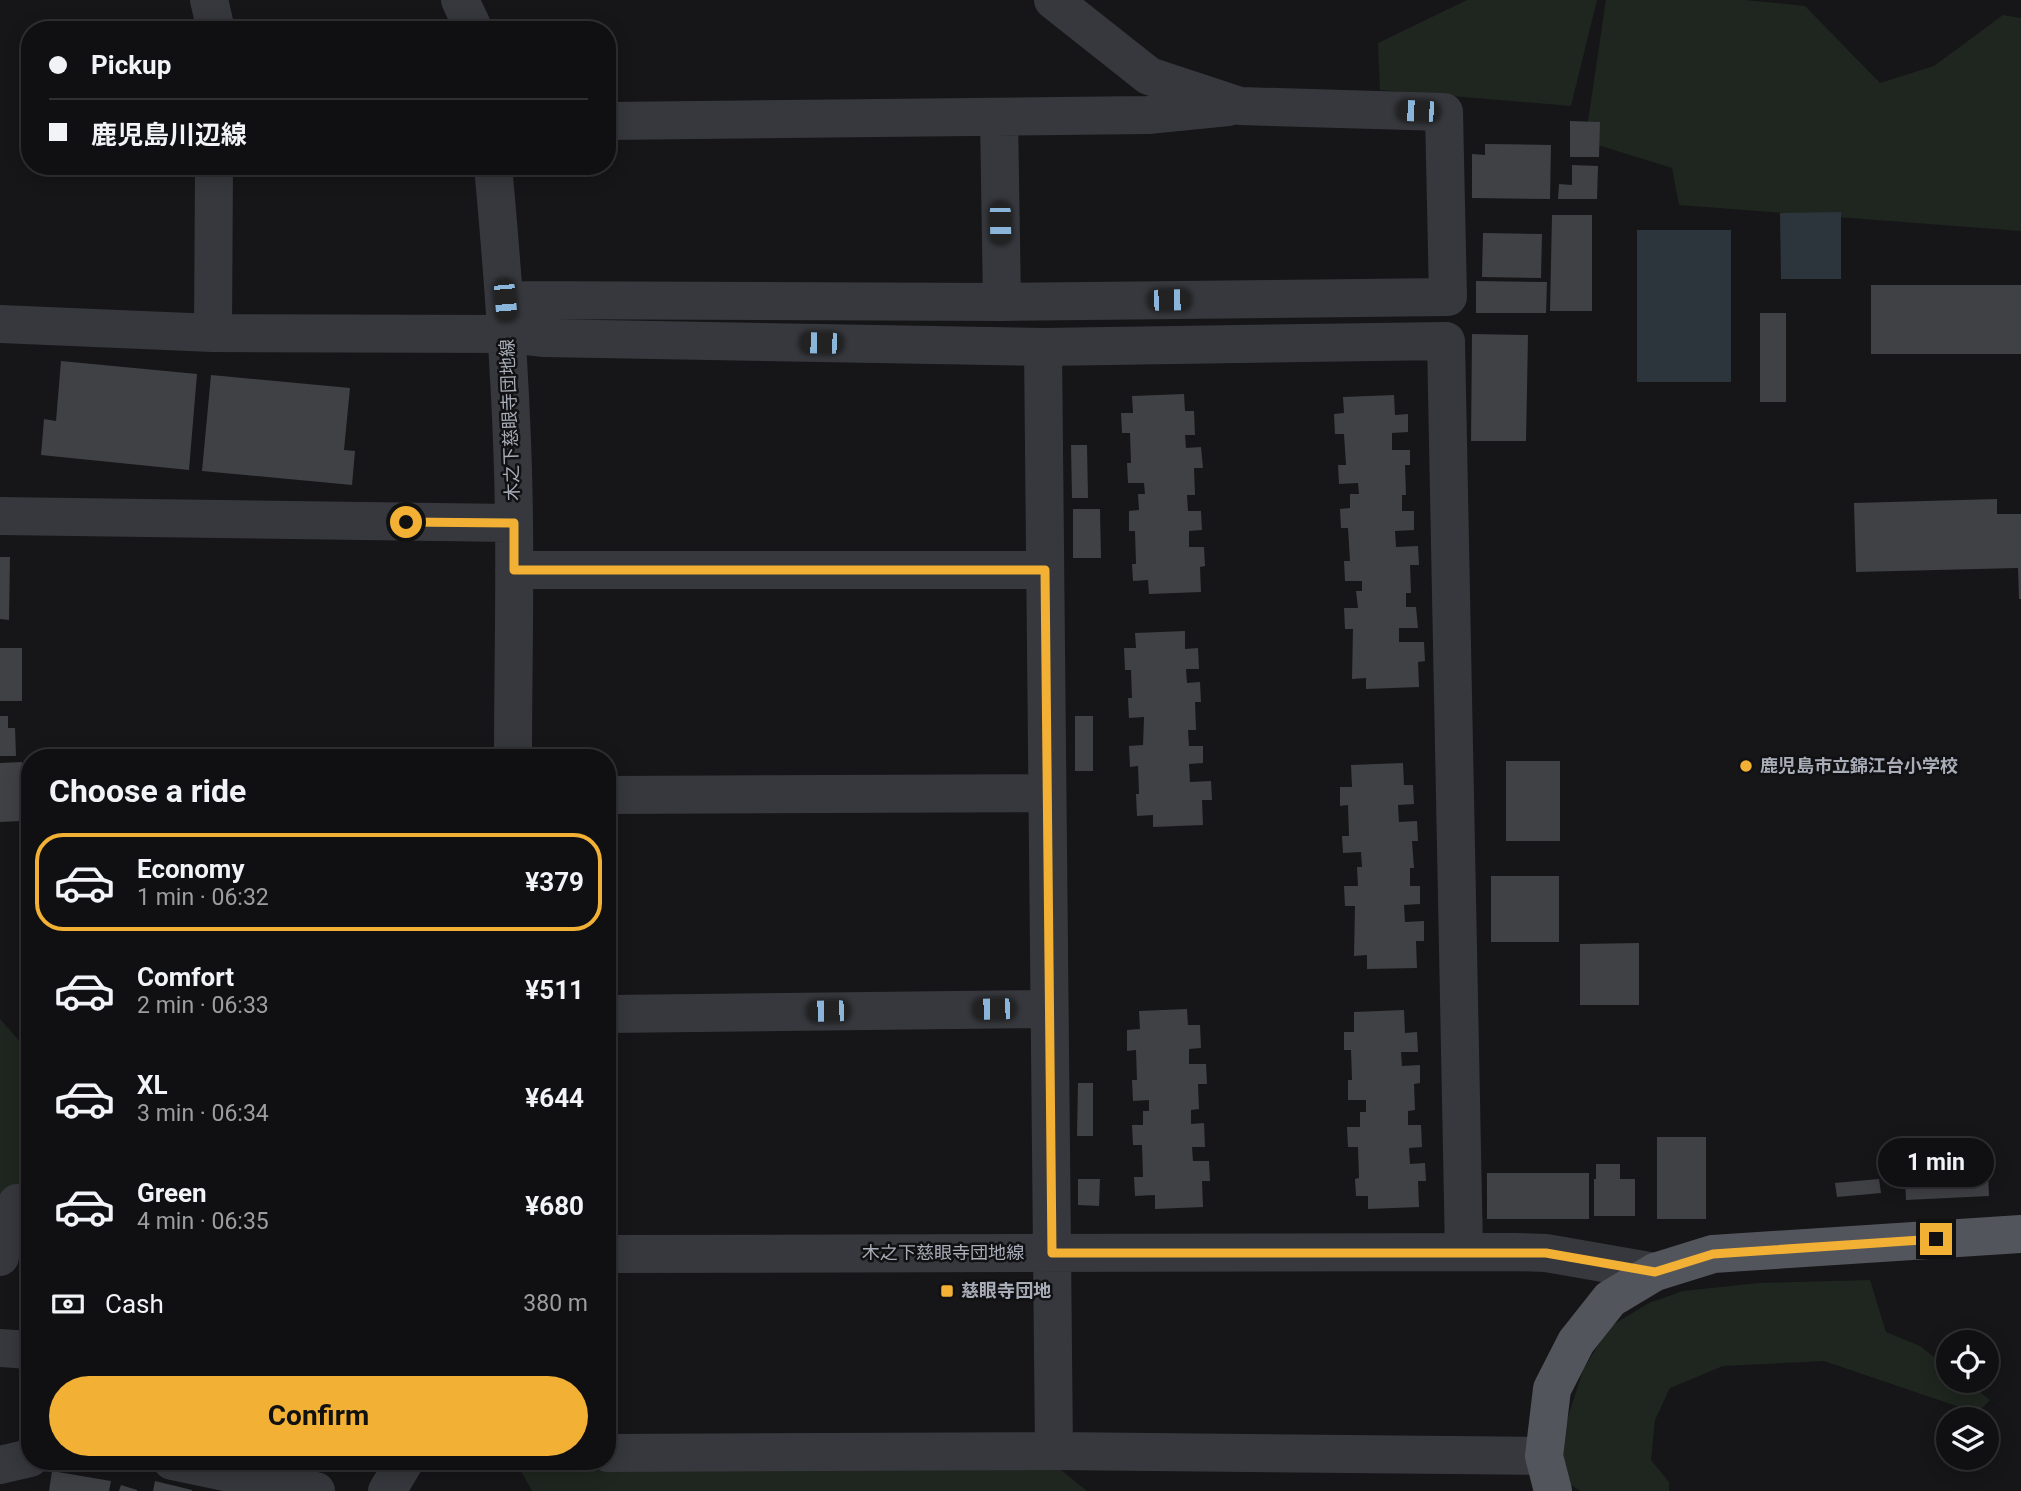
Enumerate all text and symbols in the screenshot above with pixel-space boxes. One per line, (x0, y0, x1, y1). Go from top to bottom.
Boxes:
text: Pickup (91, 50, 171, 80)
car (1397, 100, 1440, 122)
text: 鹿児島川辺線 (91, 120, 247, 150)
car (990, 202, 1011, 244)
car (493, 278, 518, 322)
car (1148, 289, 1191, 311)
car (800, 332, 843, 354)
street label: 木之下慈眼寺団地線 (496, 339, 523, 501)
route start (390, 506, 422, 538)
place label: 鹿児島市立錦江台小学校 (1760, 755, 1958, 776)
marker: 鹿児島市立錦江台小学校 (1738, 758, 1754, 774)
text: Choose a ride (49, 772, 246, 810)
icon: car (53, 851, 116, 914)
text: Economy (137, 854, 244, 884)
text: ¥379 (525, 867, 584, 897)
text: 1 min · 06:32 (137, 884, 269, 911)
icon: car (53, 959, 116, 1022)
text: Comfort (137, 962, 234, 992)
text: ¥511 (525, 975, 584, 1005)
text: 2 min · 06:33 (137, 992, 269, 1019)
car (973, 998, 1016, 1020)
car (807, 1000, 850, 1022)
icon: car (53, 1067, 116, 1130)
text: XL (137, 1070, 168, 1100)
text: ¥644 (525, 1083, 584, 1113)
text: 3 min · 06:34 (137, 1100, 269, 1127)
callout: 1 min (1878, 1138, 1994, 1186)
text: 1 min (1907, 1149, 1965, 1176)
icon: car (53, 1175, 116, 1238)
text: Green (137, 1178, 207, 1208)
text: ¥680 (525, 1191, 584, 1221)
text: 4 min · 06:35 (137, 1208, 269, 1235)
route end (1920, 1223, 1952, 1255)
street label: 木之下慈眼寺団地線 (862, 1242, 1024, 1263)
place label: 慈眼寺団地 (961, 1280, 1051, 1301)
marker: 慈眼寺団地 (939, 1283, 955, 1299)
icon: cash (49, 1285, 87, 1323)
text: Cash (105, 1289, 164, 1319)
text: 380 m (523, 1290, 588, 1317)
map controls (1936, 1330, 1999, 1470)
button: locate (1936, 1330, 1999, 1393)
button: Confirm (49, 1376, 588, 1456)
button: layers (1936, 1407, 1999, 1470)

